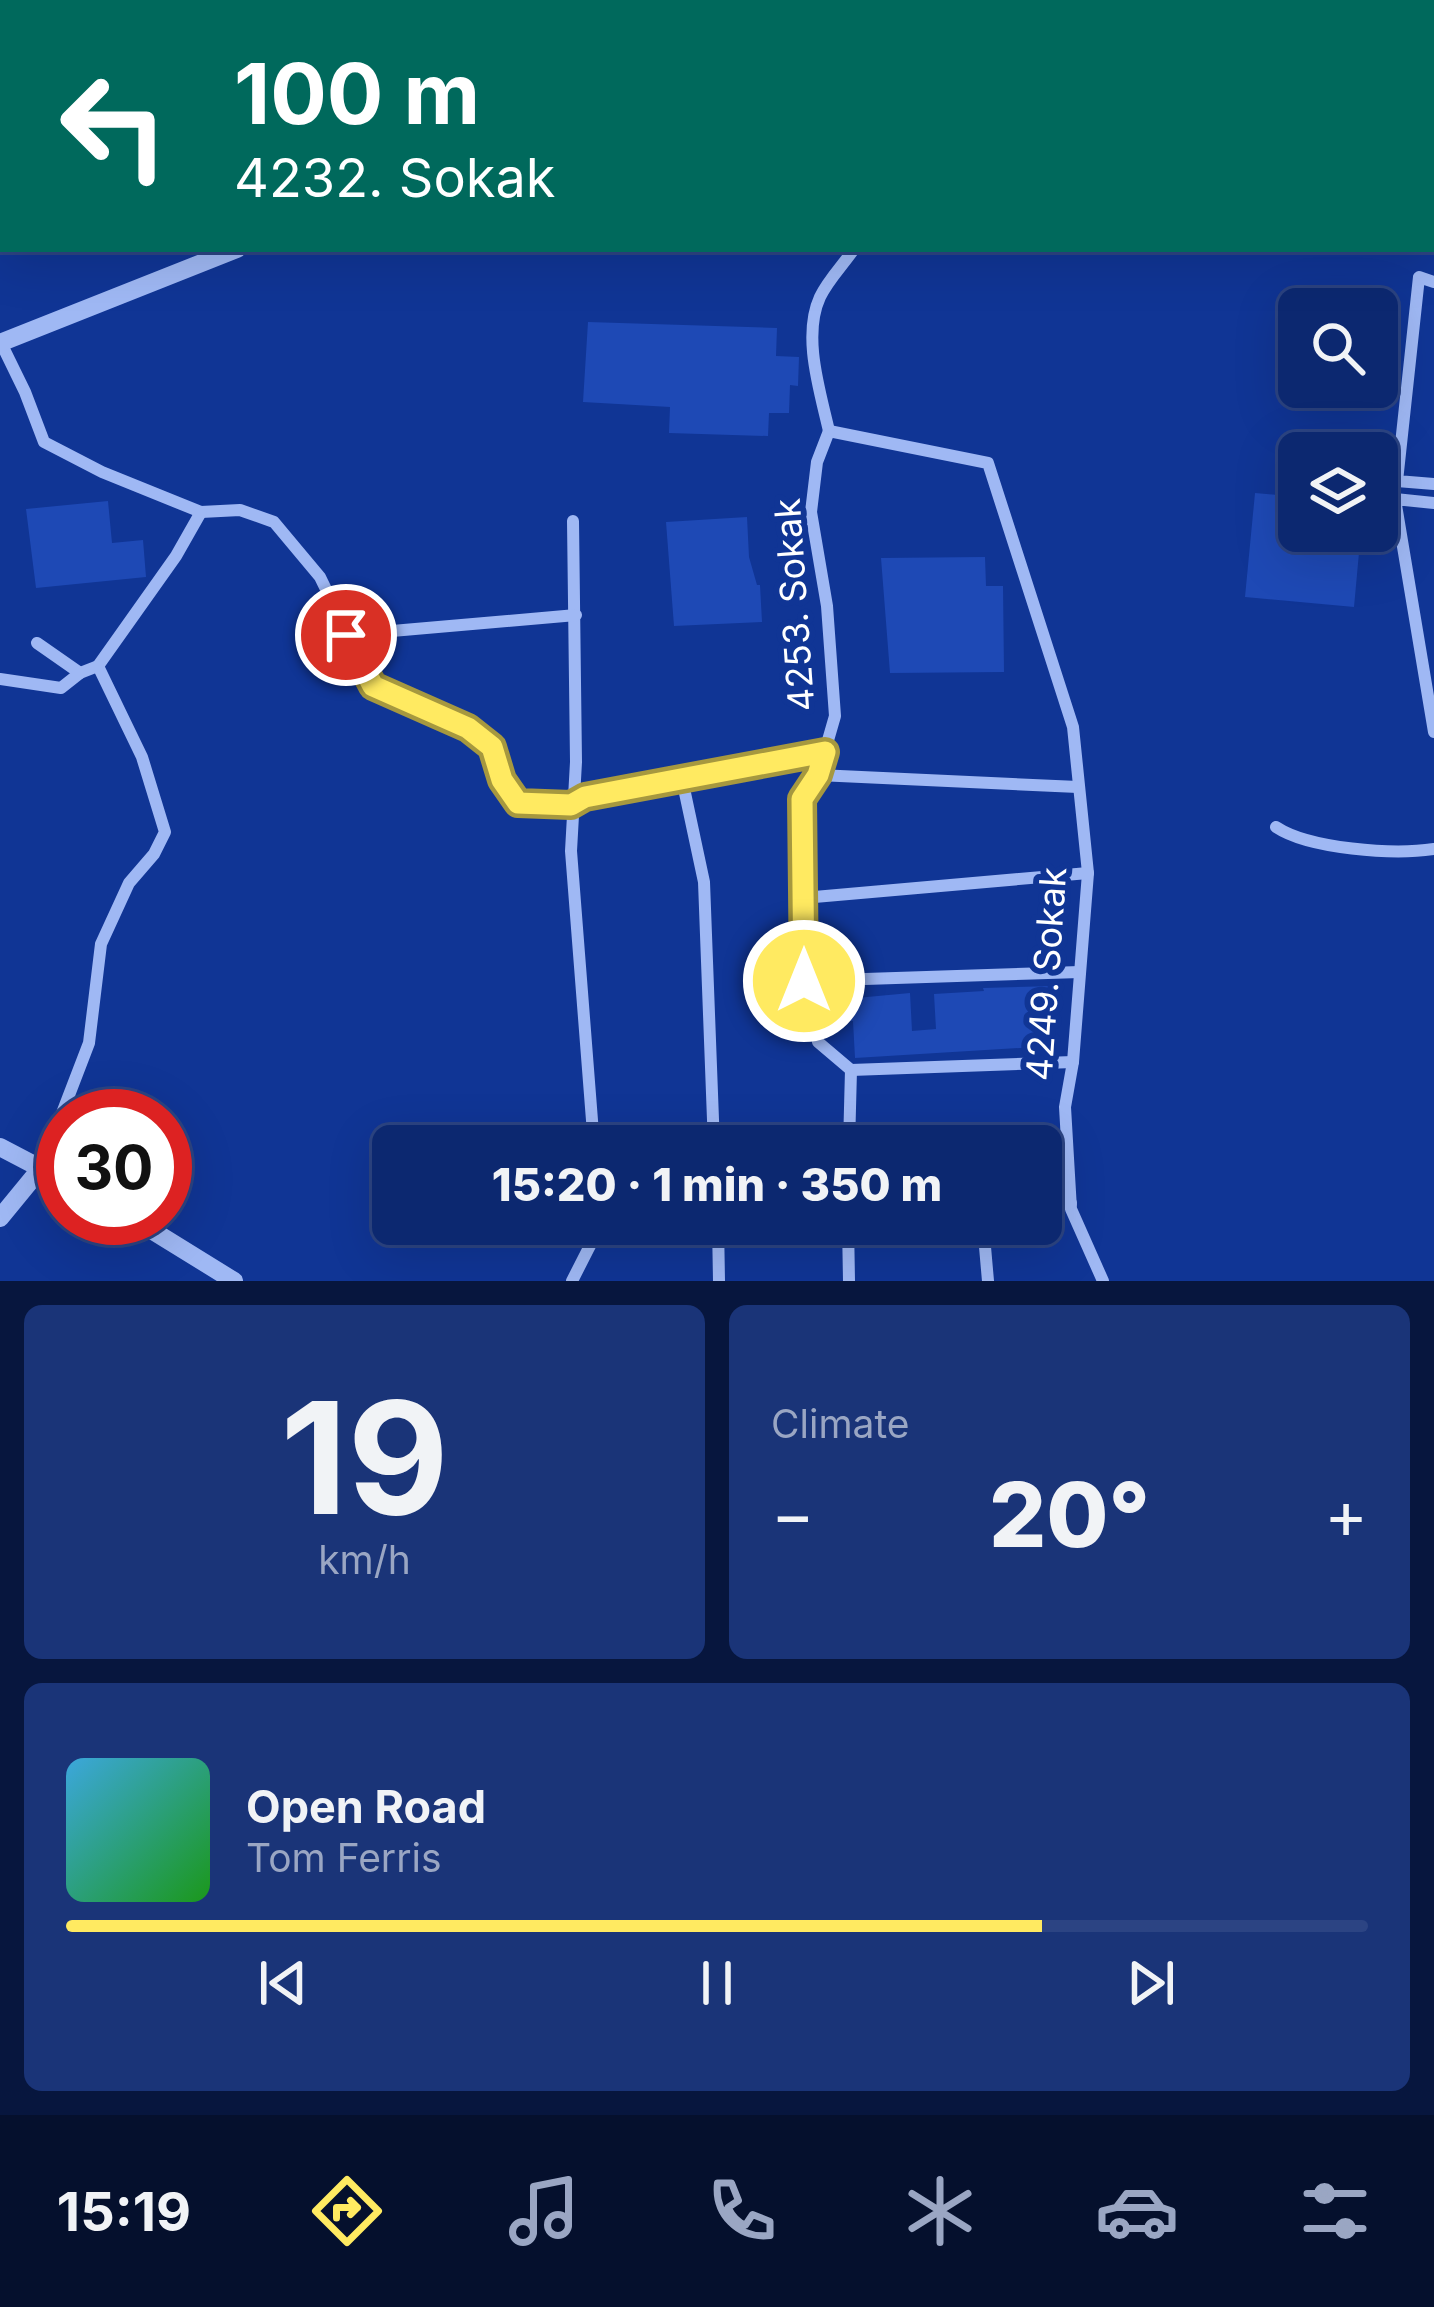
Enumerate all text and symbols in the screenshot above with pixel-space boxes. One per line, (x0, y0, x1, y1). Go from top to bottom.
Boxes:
text: 100 m (234, 43, 480, 144)
icon: left (36, 48, 192, 204)
text: 4232. Sokak (234, 145, 555, 210)
map controls (1278, 288, 1398, 552)
button: search (1278, 288, 1398, 408)
button: layers (1278, 432, 1398, 552)
street label: 4253. Sokak (765, 497, 823, 713)
pin (295, 584, 397, 686)
icon: arrive (313, 602, 379, 668)
street label: 4249. Sokak (1017, 865, 1075, 1082)
position arrow (741, 918, 867, 1044)
speed limit sign: 30 (36, 1089, 192, 1245)
text: 15:20 · 1 min · 350 m (492, 1157, 942, 1212)
text: 19 (280, 1363, 449, 1552)
text: Climate (771, 1400, 910, 1447)
text: 20° (989, 1460, 1150, 1569)
text: − (771, 1474, 815, 1554)
text: + (1324, 1474, 1368, 1554)
text: km/h (318, 1536, 411, 1583)
text: Open Road (246, 1779, 486, 1834)
text: Tom Ferris (246, 1834, 441, 1881)
icon: previous (250, 1950, 316, 2016)
icon: pause (684, 1950, 750, 2016)
icon: next (1118, 1950, 1184, 2016)
icon: directions (305, 2169, 389, 2253)
icon: music (502, 2169, 586, 2253)
icon: phone (700, 2169, 784, 2253)
icon: climate (898, 2169, 982, 2253)
icon: car (1095, 2169, 1179, 2253)
icon: filters (1293, 2169, 1377, 2253)
text: 15:19 (57, 2179, 191, 2244)

